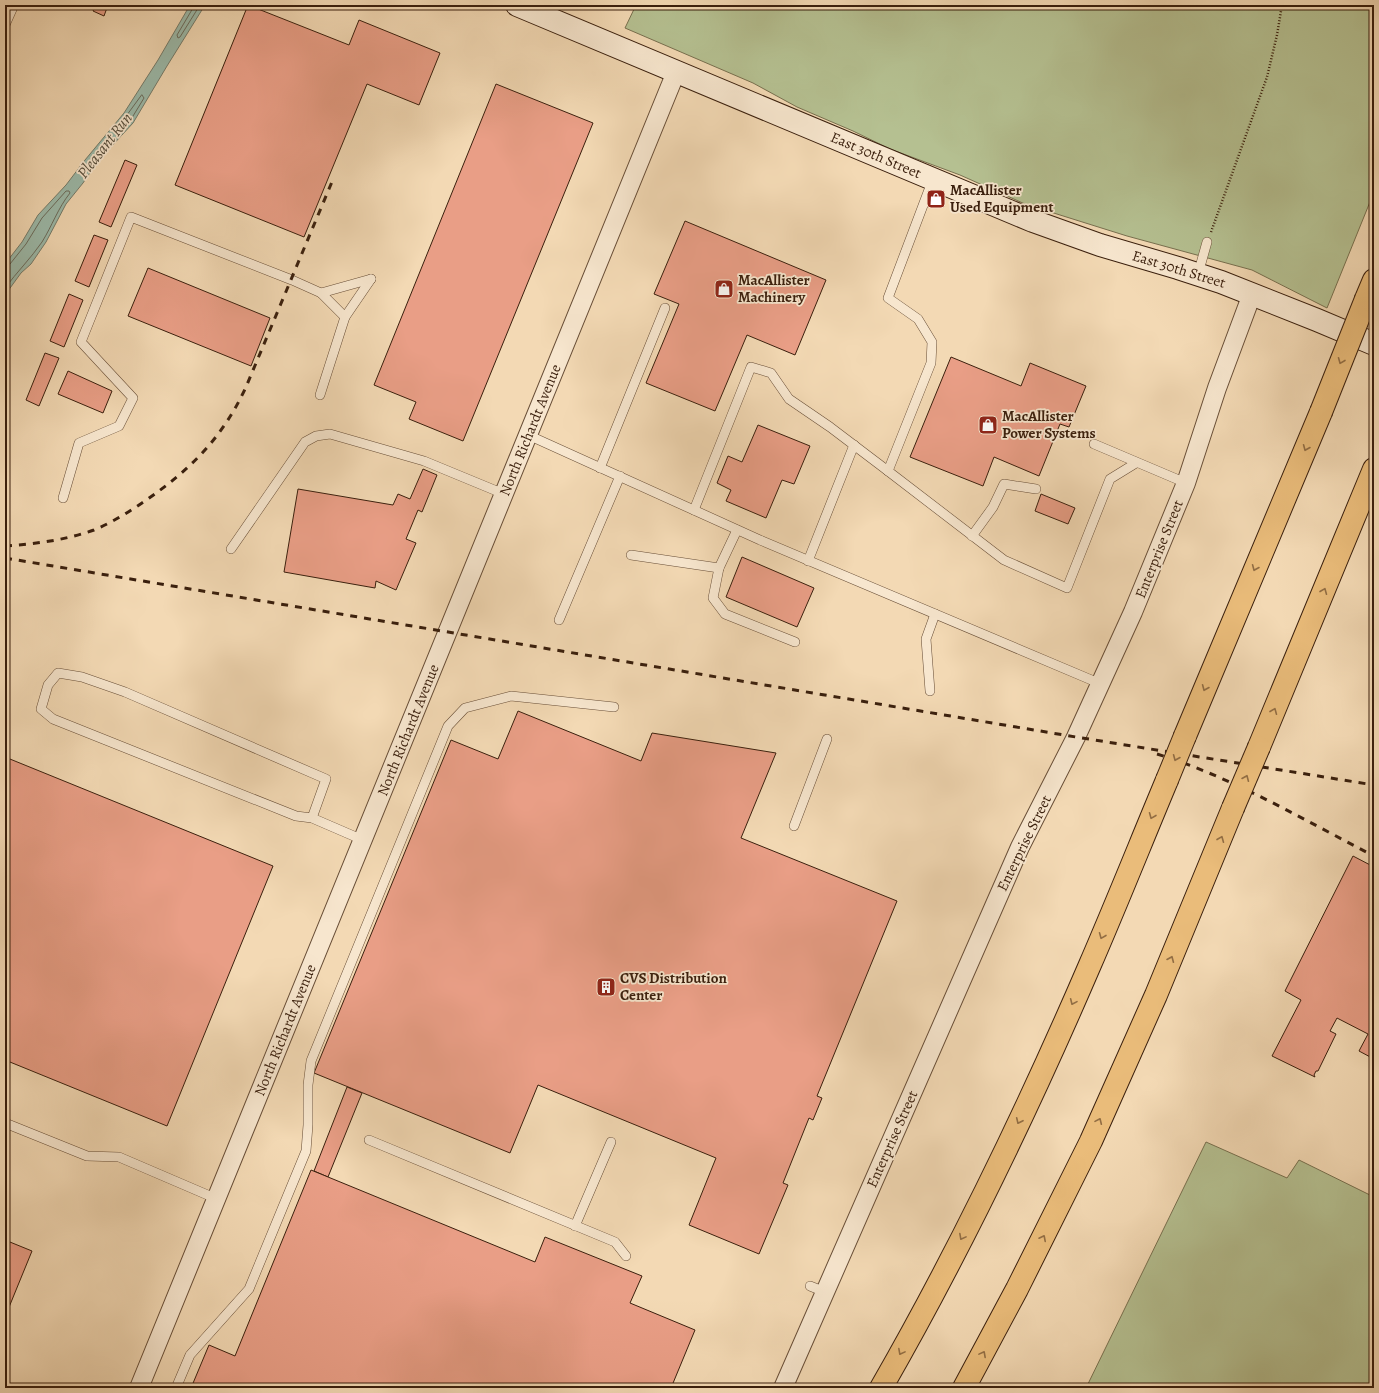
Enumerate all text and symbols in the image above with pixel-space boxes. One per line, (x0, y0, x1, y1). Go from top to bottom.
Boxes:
water label: Pleasant Run (72, 108, 138, 183)
street label: East 30th Street (828, 127, 924, 183)
place label: MacAllister Used Equipment (950, 180, 1054, 217)
shop icon: MacAllister Used Equipment (925, 188, 947, 210)
street label: East 30th Street (1130, 245, 1228, 293)
place label: MacAllister Machinery (738, 270, 810, 307)
shop icon: MacAllister Machinery (713, 278, 735, 300)
one-way arrow (1338, 357, 1346, 364)
street label: North Richardt Avenue (494, 361, 566, 499)
place label: MacAllister Power Systems (1002, 406, 1096, 443)
shop icon: MacAllister Power Systems (977, 414, 999, 436)
one-way arrow (1302, 445, 1310, 452)
street label: Enterprise Street (1130, 497, 1188, 601)
one-way arrow (1252, 565, 1260, 572)
one-way arrow (1319, 587, 1327, 594)
street label: North Richardt Avenue (372, 661, 444, 799)
one-way arrow (1202, 685, 1210, 692)
one-way arrow (1269, 707, 1277, 715)
one-way arrow (1173, 753, 1181, 761)
one-way arrow (1242, 774, 1250, 781)
street label: Enterprise Street (992, 792, 1056, 894)
one-way arrow (1148, 812, 1156, 819)
one-way arrow (1216, 836, 1224, 844)
one-way arrow (1099, 932, 1107, 940)
one-way arrow (1167, 956, 1175, 963)
street label: North Richardt Avenue (249, 961, 321, 1099)
place label: CVS Distribution Center (620, 968, 727, 1005)
building icon: CVS Distribution Center (595, 976, 617, 998)
one-way arrow (1070, 998, 1078, 1006)
street label: Enterprise Street (862, 1087, 922, 1191)
one-way arrow (1016, 1116, 1024, 1124)
one-way arrow (1095, 1118, 1103, 1125)
one-way arrow (960, 1233, 967, 1241)
one-way arrow (1038, 1235, 1046, 1243)
one-way arrow (898, 1348, 906, 1355)
one-way arrow (978, 1350, 985, 1358)

